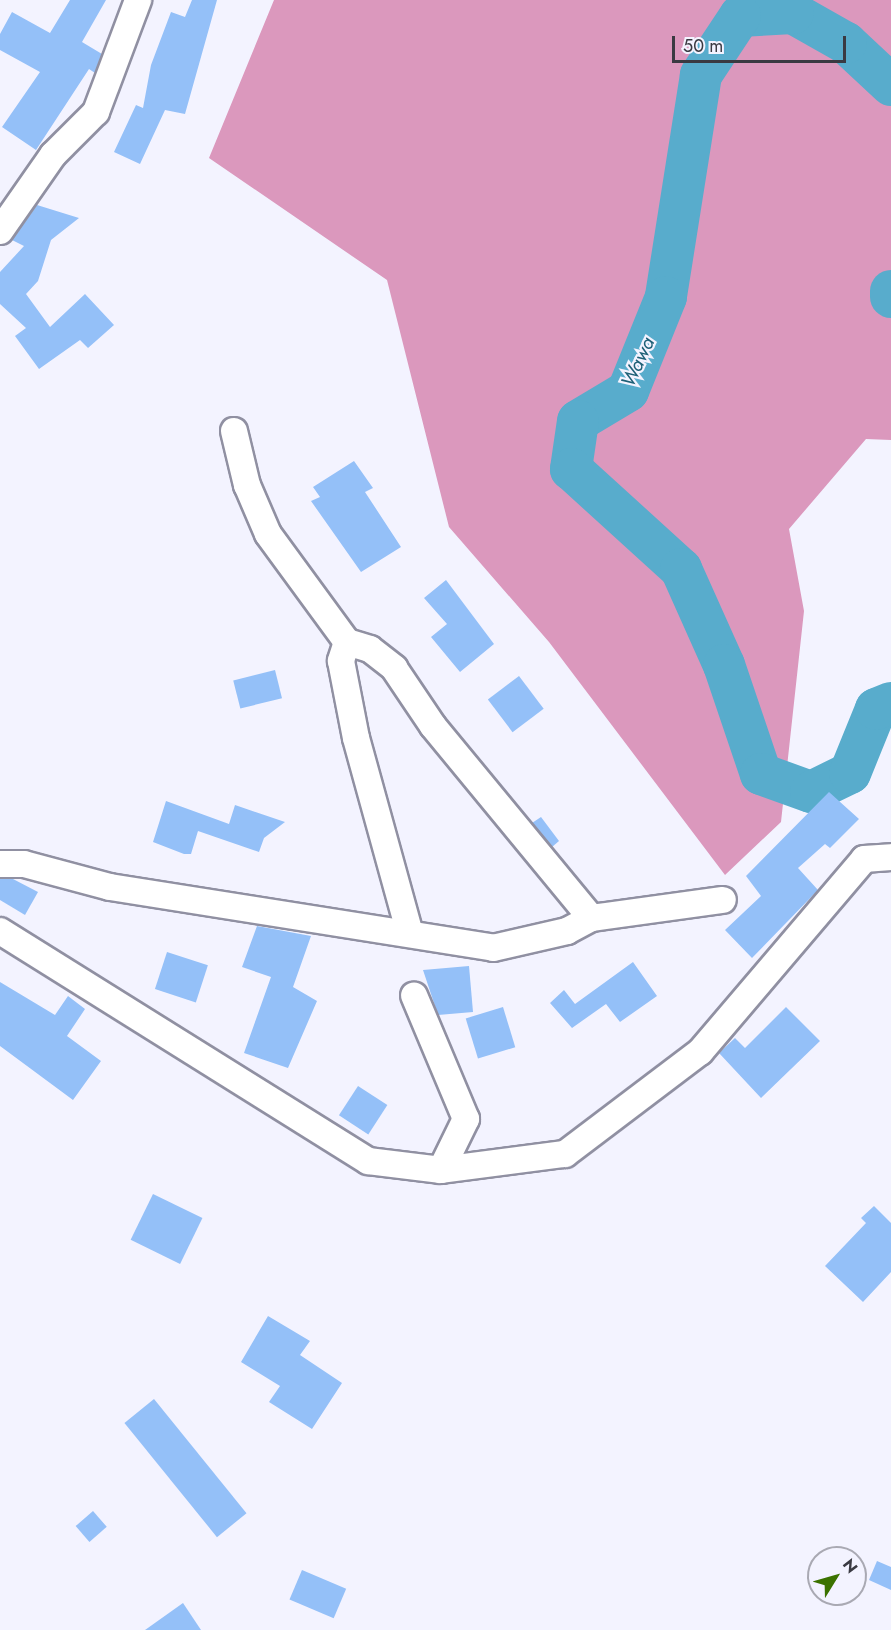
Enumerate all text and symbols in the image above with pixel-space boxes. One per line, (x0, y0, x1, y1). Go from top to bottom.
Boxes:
scale bar (675, 24, 849, 62)
text: 50 m (683, 33, 723, 59)
water label: Wawa (616, 333, 660, 391)
north arrow (807, 1546, 867, 1606)
text: N (837, 1554, 863, 1578)

